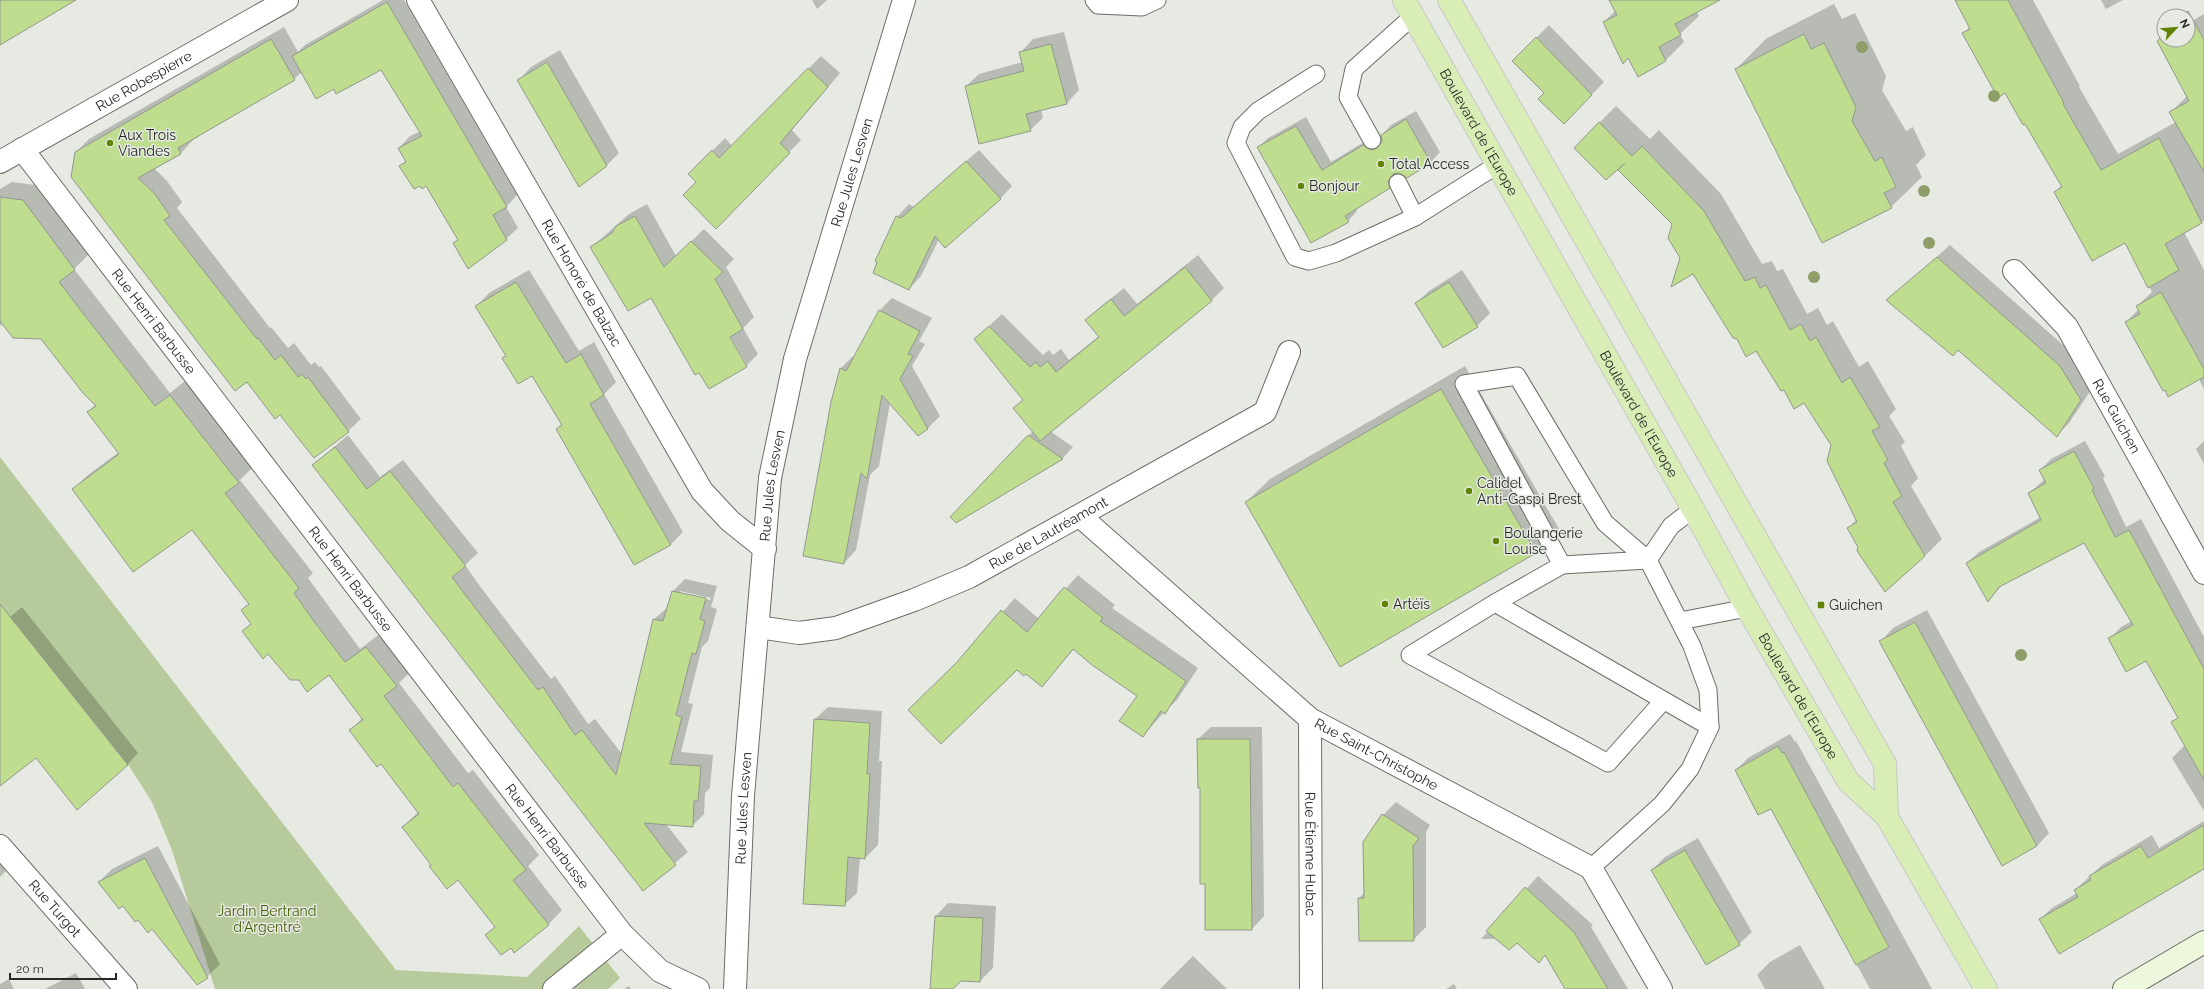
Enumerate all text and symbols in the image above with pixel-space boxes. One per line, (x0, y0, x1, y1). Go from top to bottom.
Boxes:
north arrow (2156, 8, 2196, 48)
text: N (2177, 17, 2192, 30)
street label: Rue Robespierre (93, 47, 195, 114)
street label: Boulevard de l'Europe (1437, 66, 1521, 198)
street label: Rue Jules Lesven (828, 116, 876, 229)
place label: Aux Trois Viandes (118, 127, 176, 159)
marker: Aux Trois Viandes (105, 138, 115, 148)
place label: Total Access (1389, 156, 1469, 172)
marker: Total Access (1376, 159, 1386, 169)
place label: Bonjour (1309, 178, 1360, 194)
marker: Bonjour (1296, 181, 1306, 191)
street label: Rue Honoré de Balzac (539, 217, 625, 350)
street label: Rue Henri Barbusse (109, 266, 199, 377)
street label: Boulevard de l'Europe (1597, 348, 1681, 480)
street label: Rue Guichen (2089, 376, 2144, 456)
street label: Rue Jules Lesven (757, 428, 788, 542)
place label: Calidel Anti-Gaspi Brest (1477, 475, 1582, 507)
marker: Calidel Anti-Gaspi Brest (1464, 486, 1474, 496)
street label: Rue de Lautréamont (986, 493, 1111, 572)
street label: Rue Henri Barbusse (305, 523, 396, 635)
place label: Boulangerie Louise (1504, 525, 1583, 557)
marker: Boulangerie Louise (1491, 536, 1501, 546)
place label: Artéïs (1393, 596, 1430, 612)
place label: Guichen (1829, 597, 1883, 613)
marker: Artéïs (1380, 599, 1390, 609)
marker: Guichen (1816, 600, 1826, 610)
street label: Boulevard de l'Europe (1755, 630, 1841, 762)
street label: Rue Saint-Christophe (1312, 715, 1441, 794)
street label: Rue Jules Lesven (732, 751, 755, 865)
street label: Rue Henri Barbusse (502, 781, 592, 892)
street label: Rue Étienne Hubac (1302, 792, 1319, 917)
street label: Rue Turgot (25, 876, 84, 940)
park label: Jardin Bertrand d'Argentré (218, 903, 317, 935)
scale bar (10, 955, 116, 981)
text: 20 m (16, 962, 44, 976)

